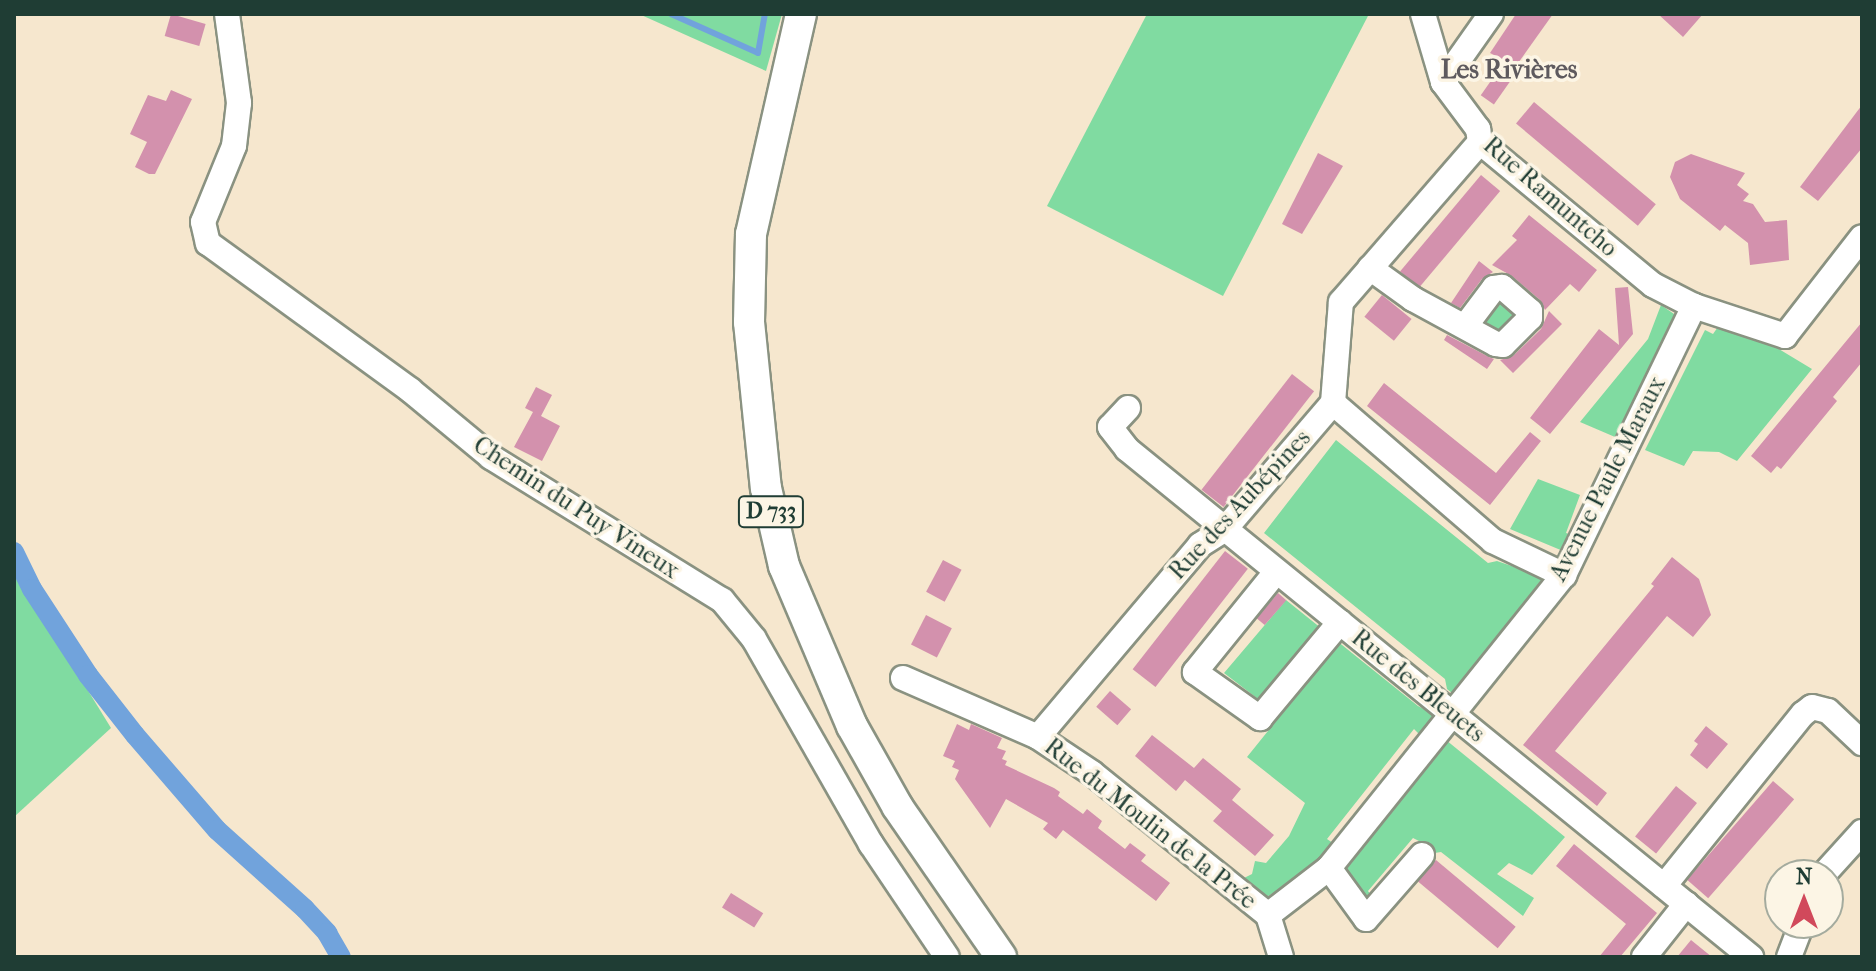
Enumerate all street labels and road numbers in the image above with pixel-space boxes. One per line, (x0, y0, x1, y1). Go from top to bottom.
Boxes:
street label: Rue Ramuntcho (1477, 131, 1623, 263)
street label: Avenue Paule Maraux (1544, 372, 1672, 586)
street label: Rue des Aubépines (1163, 424, 1317, 586)
street label: Chemin du Puy Vineux (468, 431, 684, 585)
road number: D 733 (737, 494, 805, 530)
street label: Rue des Bleuets (1346, 623, 1490, 749)
street label: Rue du Moulin de la Prée (1038, 732, 1262, 916)

